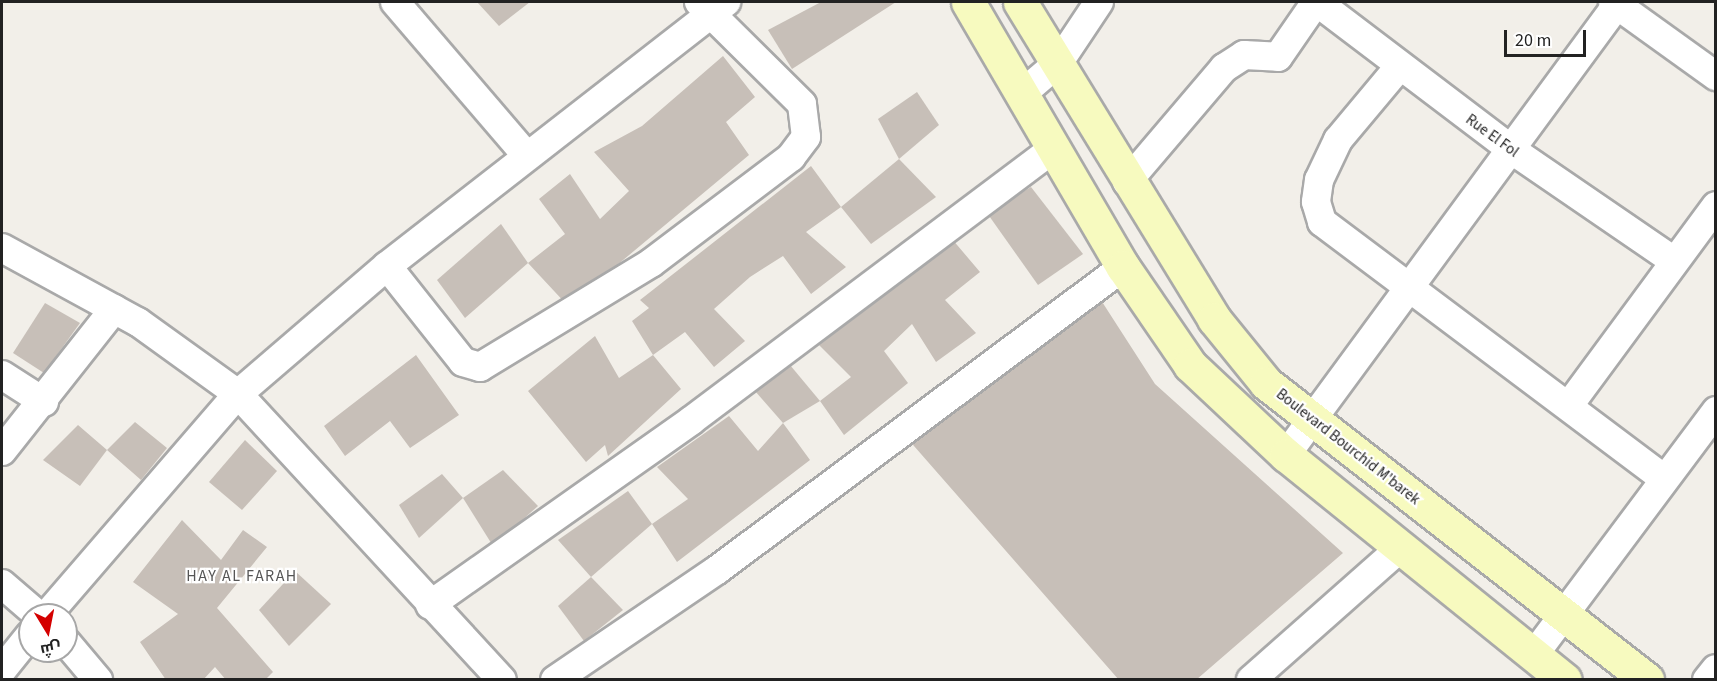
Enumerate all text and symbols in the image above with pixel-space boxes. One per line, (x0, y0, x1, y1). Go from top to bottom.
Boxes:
scale bar (1507, 18, 1590, 56)
text: 20 m (1515, 28, 1551, 53)
street label: Rue El Fol (1462, 111, 1522, 161)
street label: Boulevard Bourchid M'barek (1273, 385, 1423, 509)
district label: HAY AL FARAH (186, 566, 298, 586)
north arrow (18, 603, 78, 663)
text: ش (39, 636, 63, 661)

